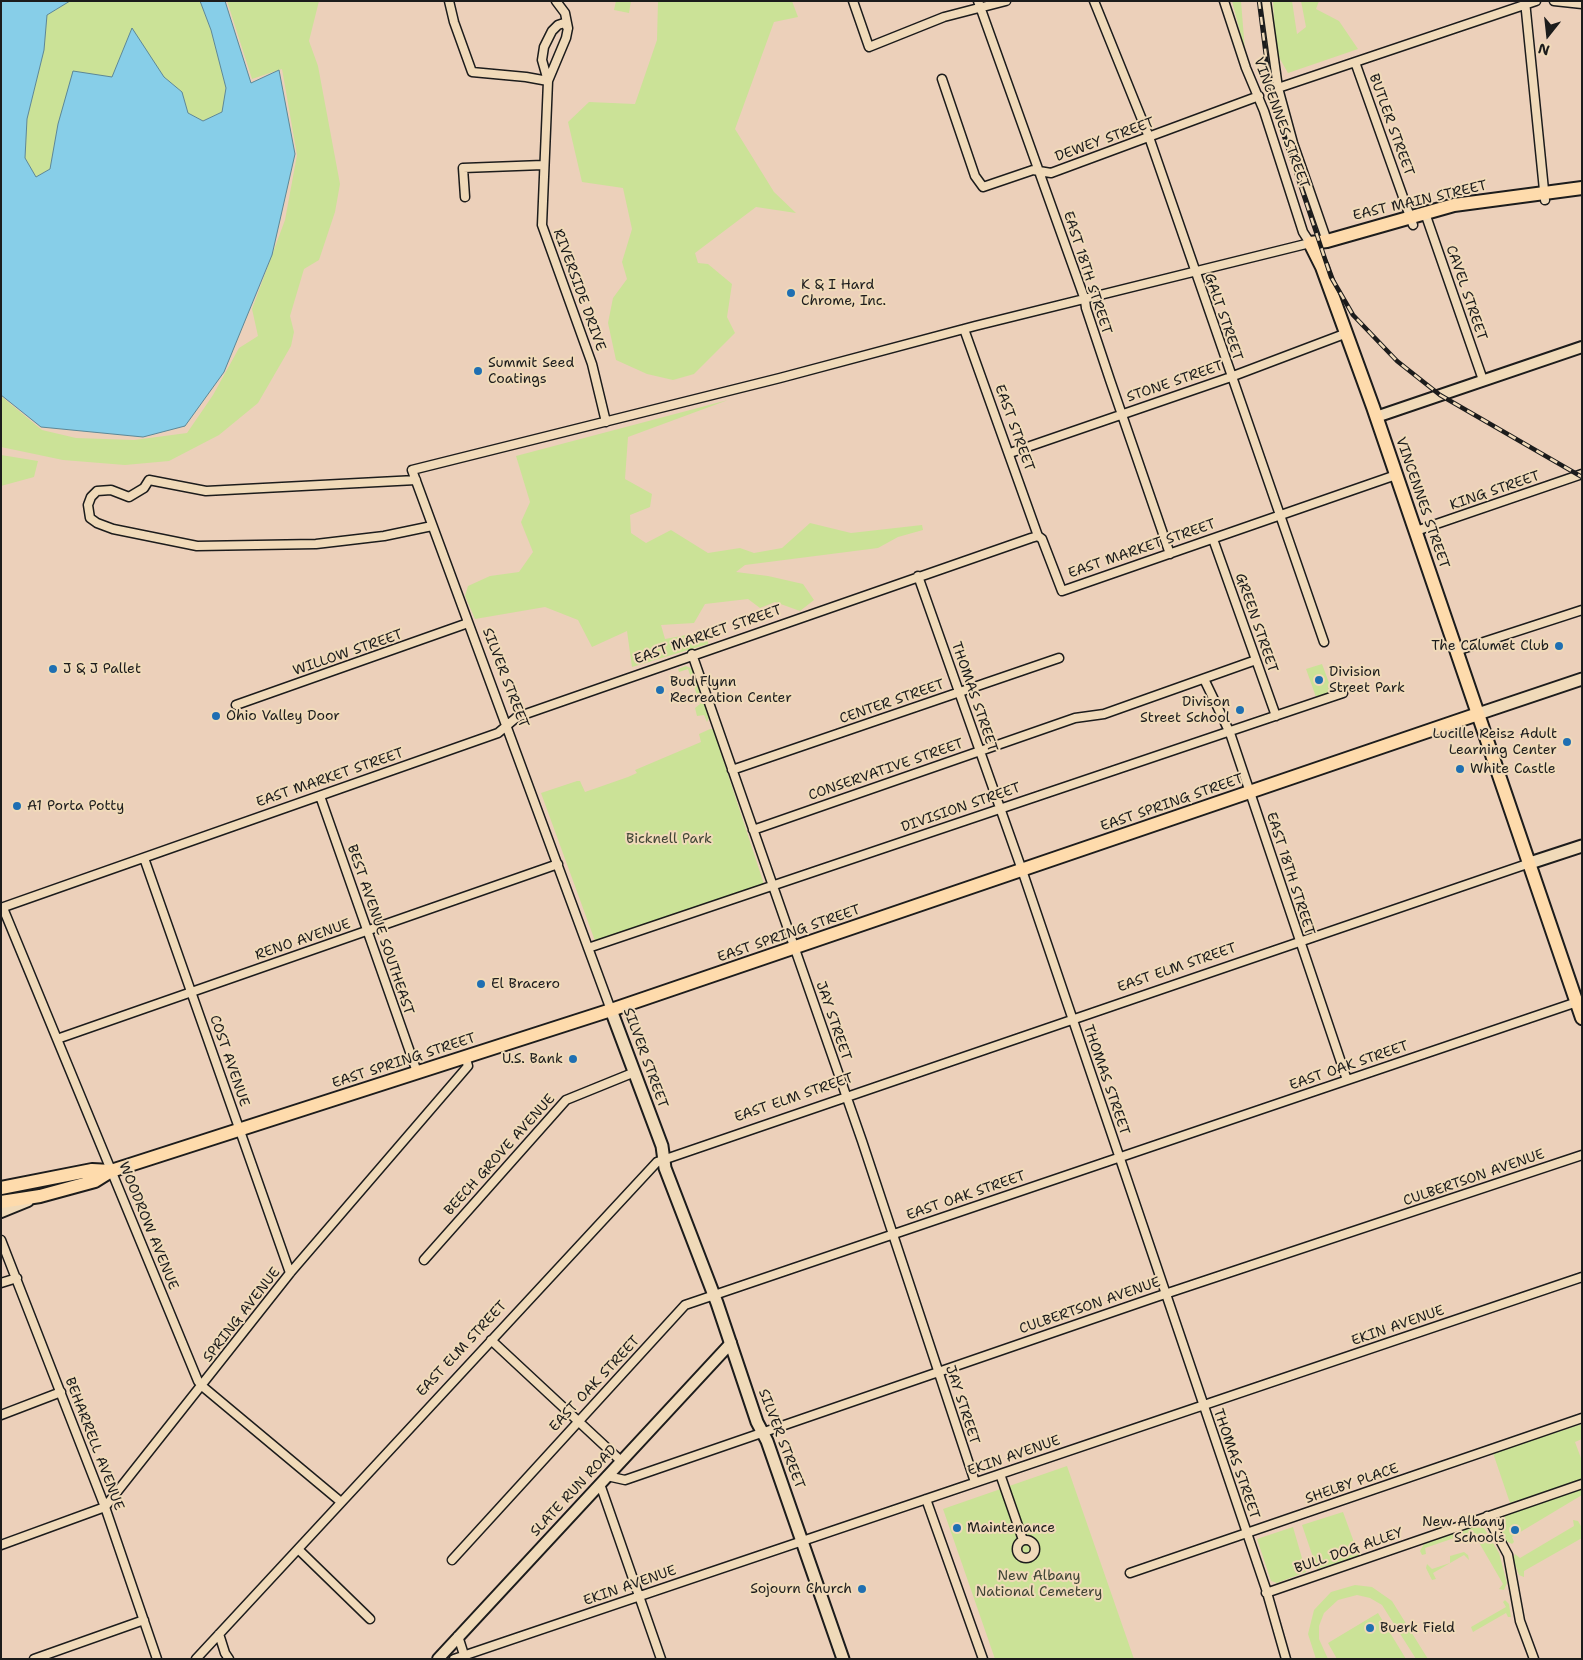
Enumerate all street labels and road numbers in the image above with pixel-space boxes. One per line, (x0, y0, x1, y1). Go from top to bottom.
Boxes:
street label: VINCENNES STREET (1249, 55, 1313, 191)
street label: BUTLER STREET (1365, 72, 1417, 178)
street label: DEWEY STREET (1053, 114, 1157, 166)
street label: EAST MAIN STREET (1351, 177, 1489, 225)
street label: EAST 18TH STREET (1059, 209, 1115, 337)
street label: RIVERSIDE DRIVE (549, 227, 609, 353)
street label: CAVEL STREET (1442, 243, 1490, 343)
street label: GALT STREET (1200, 271, 1246, 363)
street label: STONE STREET (1125, 358, 1225, 406)
street label: EAST STREET (991, 382, 1037, 474)
street label: VINCENNES STREET (1392, 435, 1452, 571)
street label: KING STREET (1448, 468, 1542, 514)
street label: EAST MARKET STREET (1066, 516, 1218, 582)
street label: GREEN STREET (1231, 571, 1281, 675)
street label: EAST MARKET STREET (632, 602, 784, 668)
street label: WILLOW STREET (291, 626, 405, 680)
street label: SILVER STREET (478, 626, 532, 730)
street label: THOMAS STREET (947, 640, 1001, 754)
street label: CENTER STREET (837, 676, 947, 728)
street label: CONSERVATIVE STREET (806, 736, 966, 804)
street label: EAST MARKET STREET (254, 745, 406, 811)
street label: EAST SPRING STREET (1098, 771, 1246, 835)
street label: DIVISION STREET (899, 780, 1023, 836)
street label: EAST 18TH STREET (1262, 810, 1318, 938)
street label: BEST AVENUE SOUTHEAST (343, 843, 417, 1017)
street label: EAST SPRING STREET (715, 902, 863, 966)
street label: RENO AVENUE (253, 916, 353, 964)
street label: EAST ELM STREET (1115, 940, 1239, 996)
street label: JAY STREET (812, 979, 854, 1063)
street label: SILVER STREET (619, 1006, 671, 1110)
street label: COST AVENUE (205, 1013, 253, 1109)
street label: THOMAS STREET (1079, 1023, 1133, 1137)
street label: EAST SPRING STREET (330, 1030, 478, 1092)
street label: EAST OAK STREET (1287, 1038, 1411, 1094)
street label: EAST ELM STREET (732, 1070, 856, 1126)
street label: BEECH GROVE AVENUE (441, 1091, 559, 1219)
street label: CULBERTSON AVENUE (1401, 1146, 1547, 1210)
street label: WOODROW AVENUE (115, 1159, 181, 1293)
street label: EAST OAK STREET (904, 1168, 1028, 1224)
street label: SPRING AVENUE (200, 1264, 284, 1366)
street label: CULBERTSON AVENUE (1017, 1274, 1163, 1338)
street label: EAST ELM STREET (413, 1298, 511, 1400)
street label: EKIN AVENUE (1349, 1302, 1447, 1350)
street label: EAST OAK STREET (546, 1333, 644, 1435)
street label: JAY STREET (941, 1363, 983, 1447)
street label: BEHARRELL AVENUE (61, 1375, 127, 1513)
street label: SILVER STREET (754, 1387, 808, 1491)
street label: THOMAS STREET (1209, 1407, 1263, 1521)
street label: EKIN AVENUE (965, 1432, 1063, 1480)
street label: SLATE RUN ROAD (527, 1442, 621, 1540)
street label: SHELBY PLACE (1303, 1460, 1401, 1508)
street label: BULL DOG ALLEY (1292, 1524, 1406, 1578)
street label: EKIN AVENUE (581, 1562, 679, 1610)

